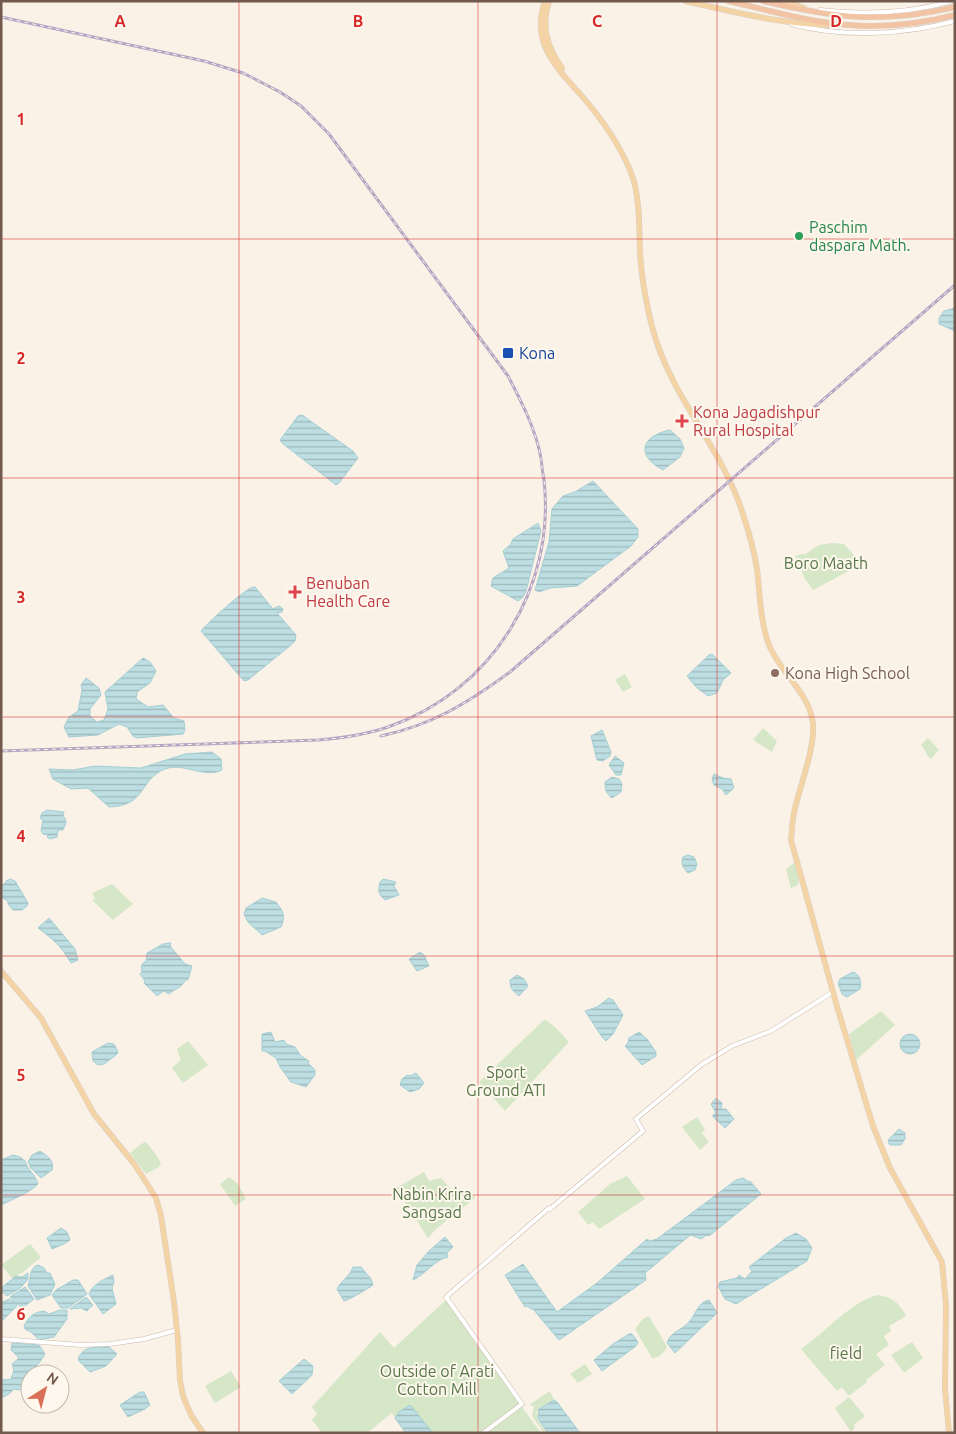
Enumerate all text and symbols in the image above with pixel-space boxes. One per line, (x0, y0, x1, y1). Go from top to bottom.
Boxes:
text: A (114, 12, 126, 30)
text: B (353, 12, 363, 30)
text: C (592, 12, 602, 30)
text: D (830, 12, 842, 30)
text: 1 (16, 110, 26, 128)
place label: Paschim daspara Math. (809, 218, 911, 254)
marker: Paschim daspara Math. (793, 230, 805, 242)
place label: Kona (519, 344, 555, 362)
marker: Kona (501, 346, 515, 360)
text: 2 (16, 349, 26, 367)
place label: Kona Jagadishpur Rural Hospital (693, 403, 820, 439)
marker: Kona Jagadishpur Rural Hospital (675, 414, 689, 428)
park label: Boro Maath (784, 554, 868, 572)
place label: Benuban Health Care (306, 574, 390, 610)
marker: Benuban Health Care (288, 585, 302, 599)
text: 3 (16, 588, 26, 606)
place label: Kona High School (785, 664, 910, 682)
marker: Kona High School (769, 667, 781, 679)
text: 4 (16, 827, 26, 845)
park label: Sport Ground ATI (466, 1063, 546, 1099)
text: 5 (16, 1066, 26, 1084)
park label: Nabin Krira Sangsad (392, 1185, 472, 1221)
text: 6 (16, 1305, 26, 1323)
park label: field (830, 1344, 862, 1362)
park label: Outside of Arati Cotton Mill (380, 1362, 494, 1398)
north arrow (20, 1364, 70, 1414)
text: N (44, 1369, 62, 1388)

